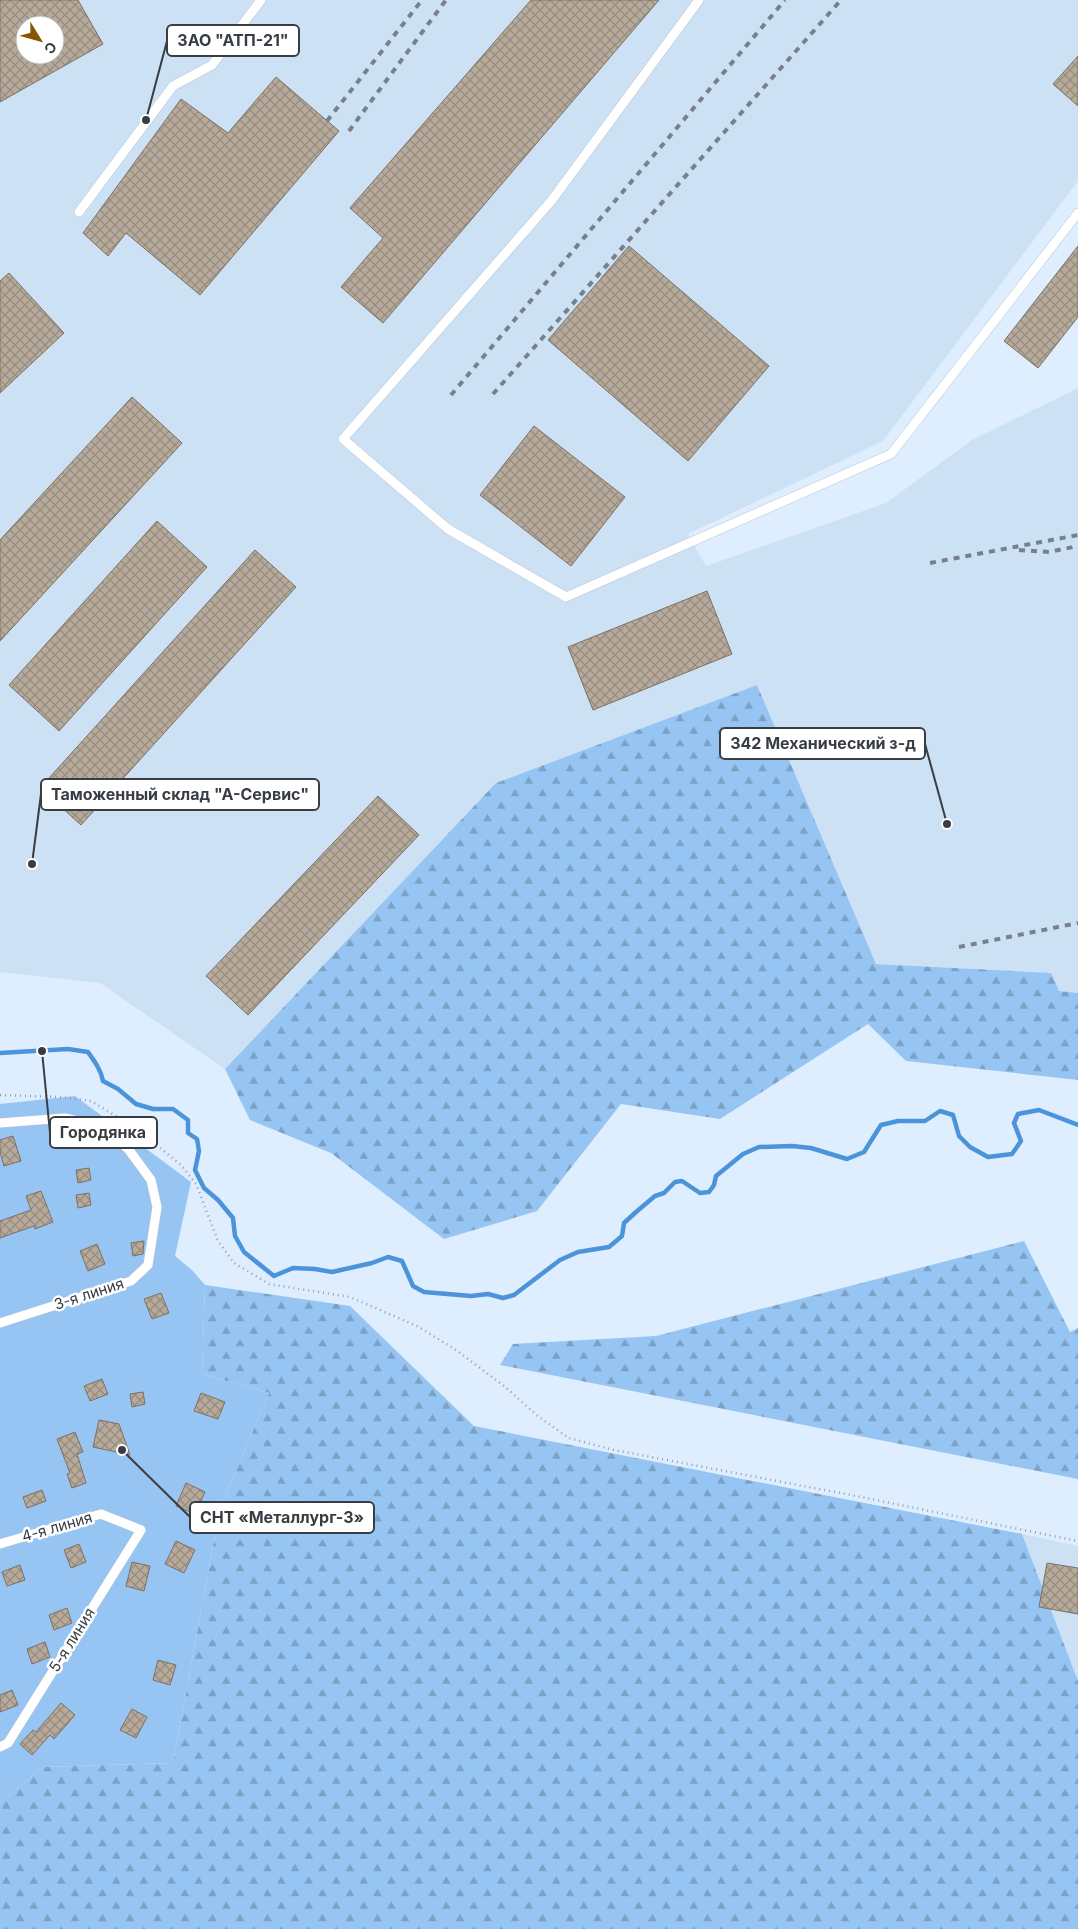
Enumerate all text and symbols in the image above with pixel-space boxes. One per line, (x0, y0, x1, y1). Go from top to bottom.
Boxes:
north arrow (15, 15, 65, 65)
callout: ЗАО "АТП-21" (167, 25, 299, 56)
text: ЗАО "АТП-21" (177, 30, 289, 50)
text: С (41, 39, 61, 57)
callout: 342 Механический з-д (720, 728, 925, 759)
text: 342 Механический з-д (730, 733, 916, 753)
callout: Таможенный склад "А-Сервис" (41, 779, 319, 810)
text: Таможенный склад "А-Сервис" (51, 784, 309, 804)
callout: Городянка (50, 1117, 157, 1148)
text: Городянка (60, 1122, 146, 1142)
street label: 3-я линия (52, 1273, 126, 1314)
callout: СНТ «Металлург-3» (190, 1502, 374, 1533)
street label: 4-я линия (19, 1507, 94, 1546)
text: СНТ «Металлург-3» (200, 1507, 364, 1527)
street label: 5-я линия (44, 1604, 99, 1675)

